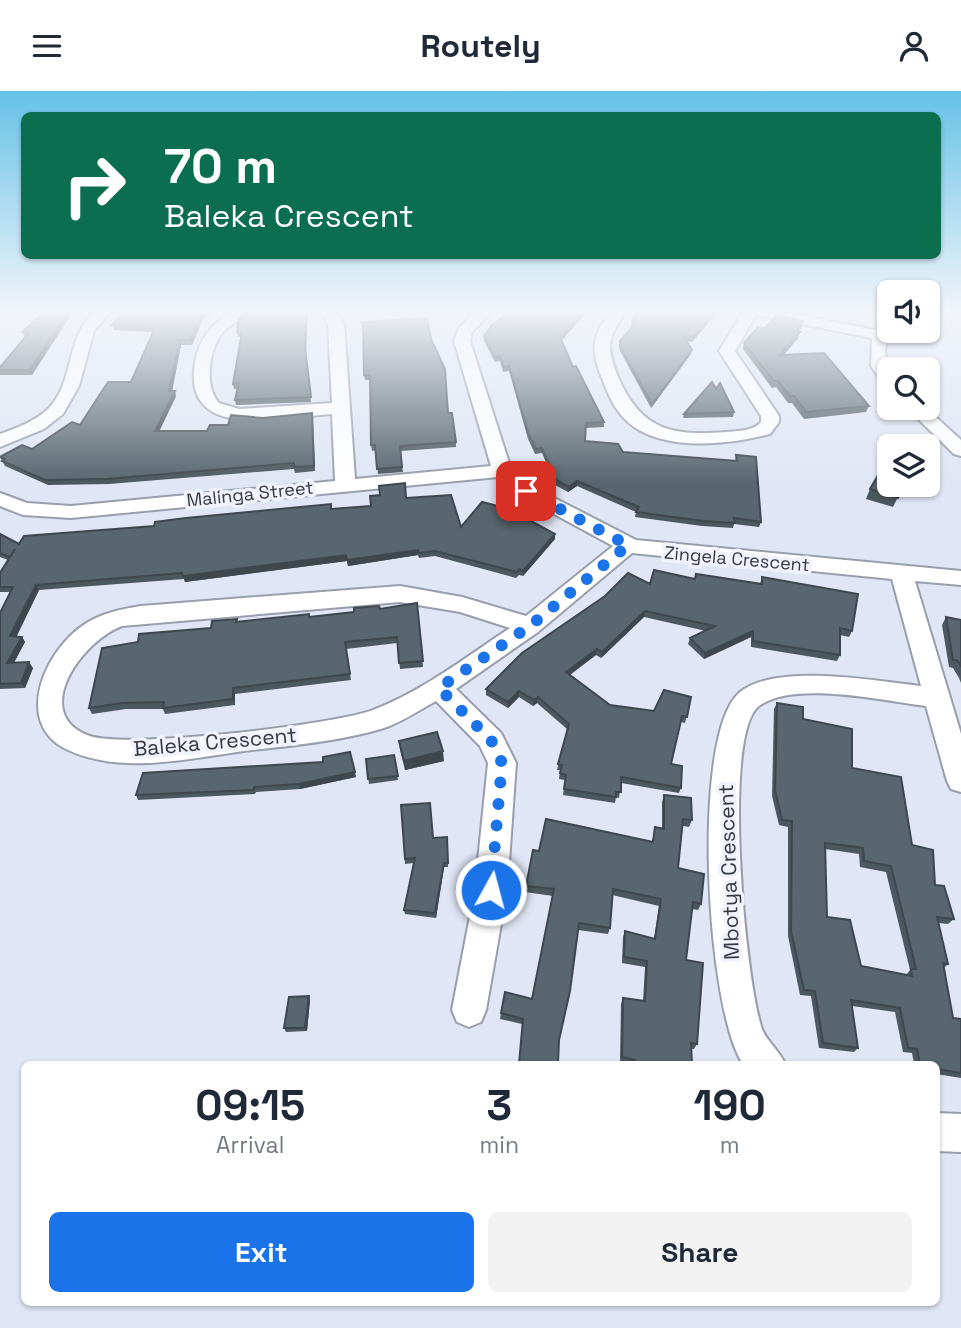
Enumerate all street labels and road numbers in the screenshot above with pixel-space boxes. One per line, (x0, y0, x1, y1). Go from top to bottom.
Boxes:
street label: Malinga Street (185, 475, 314, 512)
street label: Zingela Crescent (663, 541, 811, 576)
street label: Baleka Crescent (132, 721, 298, 762)
street label: Mbotya Crescent (712, 784, 745, 960)

